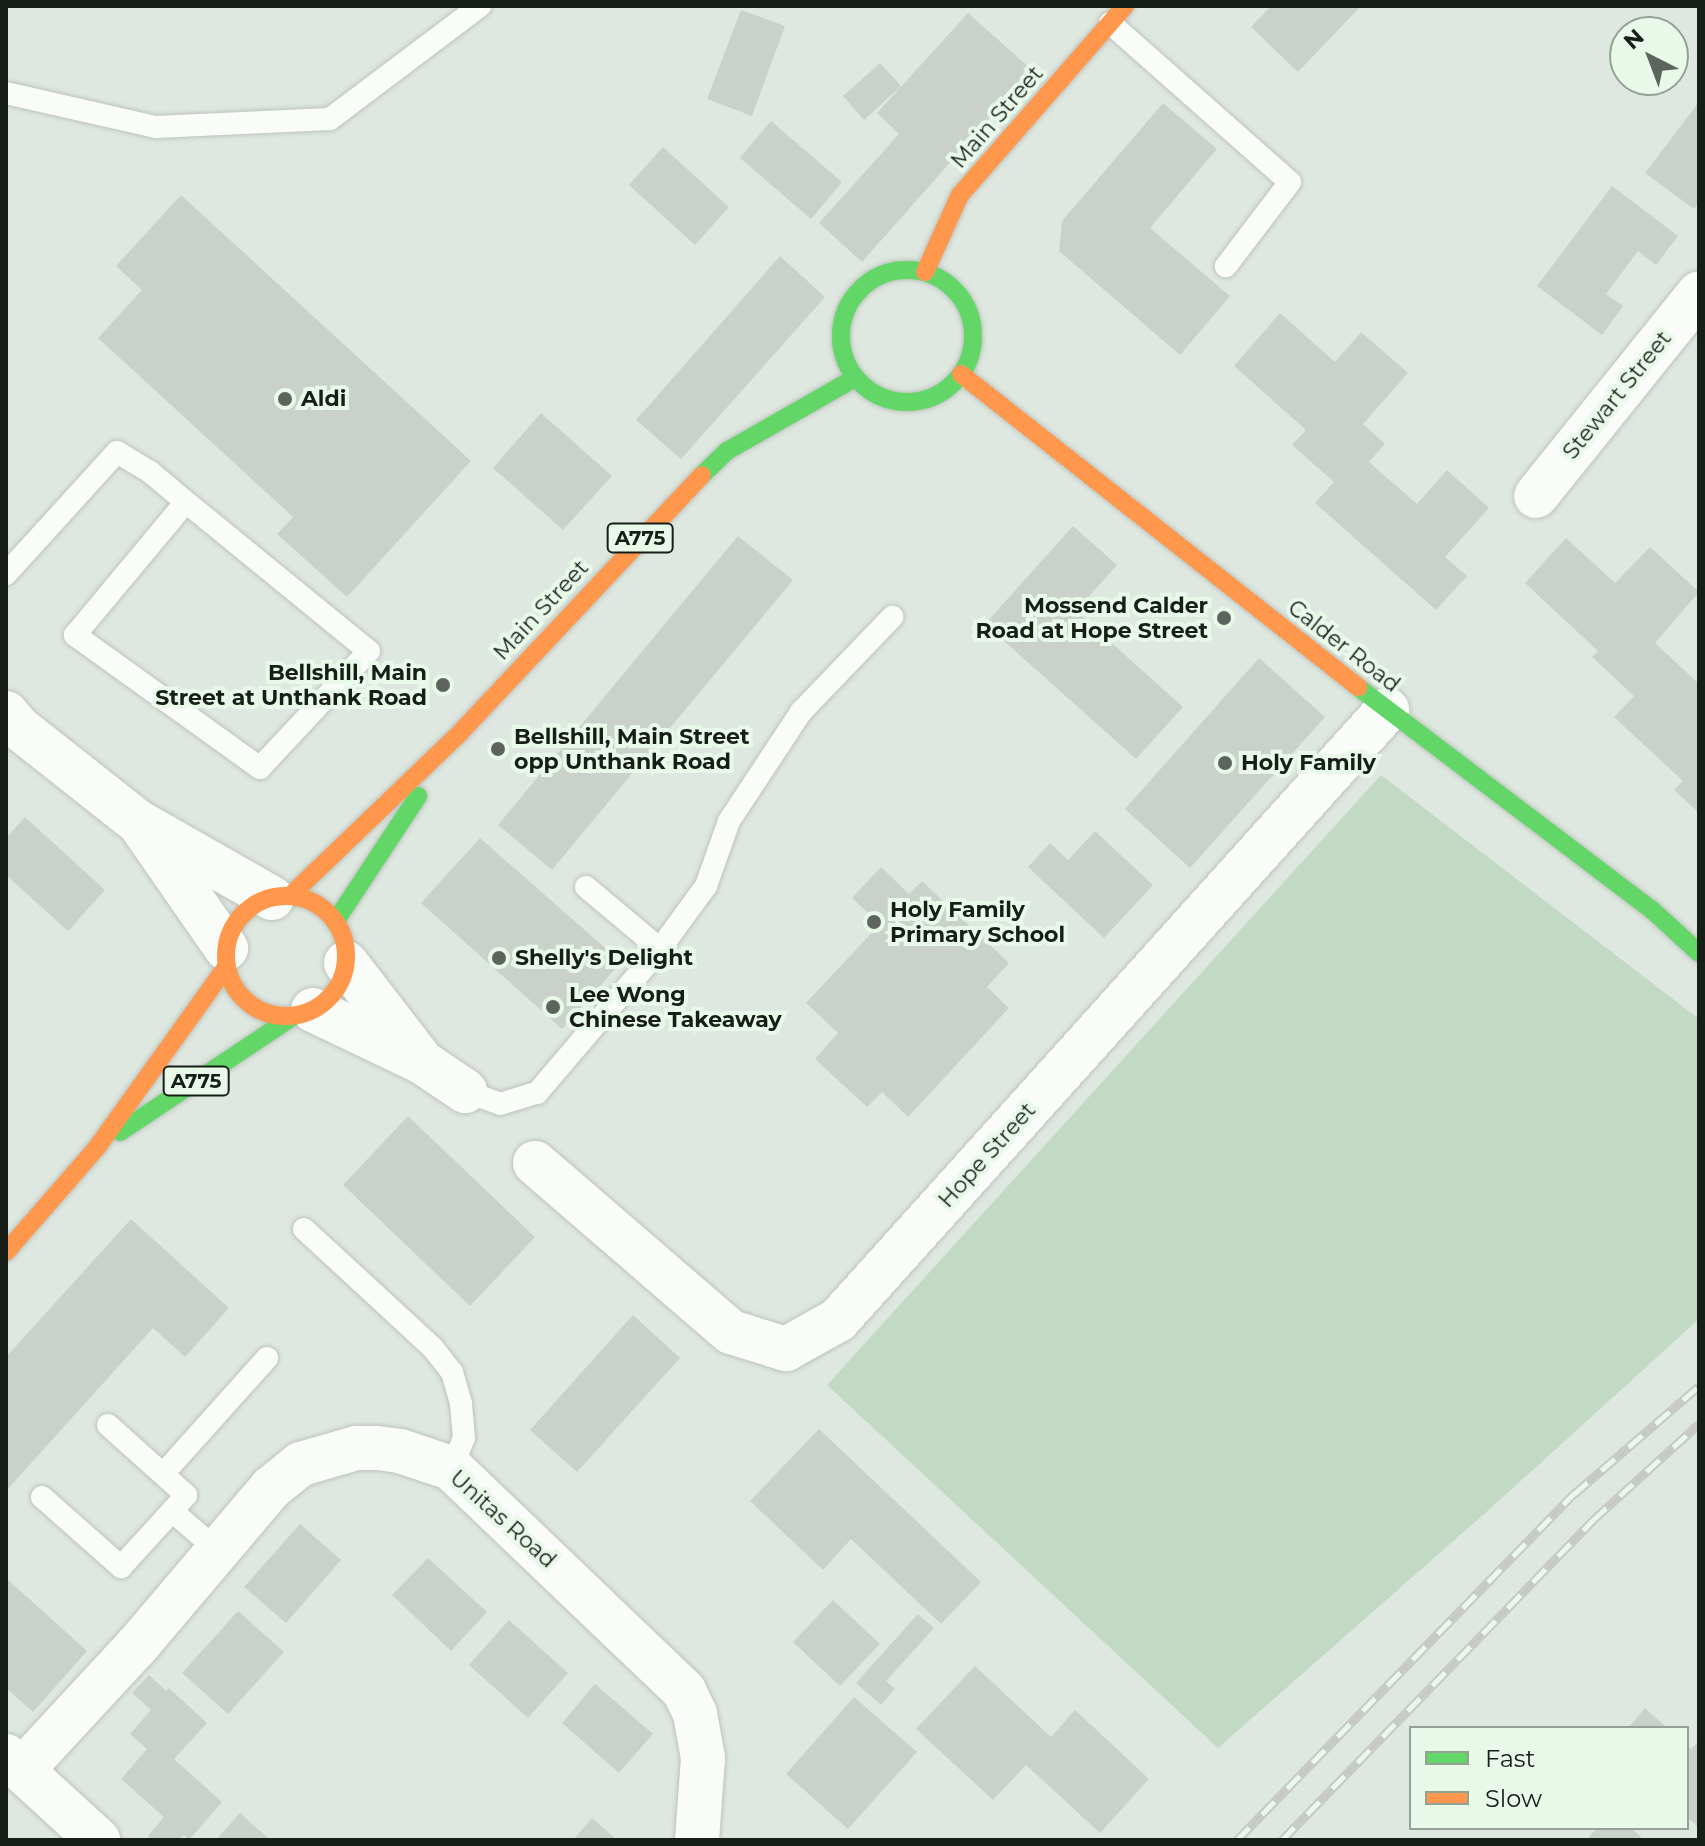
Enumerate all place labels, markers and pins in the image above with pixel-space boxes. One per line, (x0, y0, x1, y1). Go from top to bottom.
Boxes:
place label: Aldi (301, 386, 346, 412)
marker: Aldi (276, 390, 294, 408)
place label: Mossend Calder Road at Hope Street (975, 592, 1208, 644)
marker: Mossend Calder Road at Hope Street (1215, 609, 1233, 627)
place label: Bellshill, Main Street at Unthank Road (155, 659, 427, 710)
marker: Bellshill, Main Street at Unthank Road (434, 676, 452, 694)
place label: Bellshill, Main Street opp Unthank Road (514, 723, 750, 774)
marker: Bellshill, Main Street opp Unthank Road (489, 740, 507, 758)
place label: Holy Family (1241, 750, 1376, 776)
marker: Holy Family (1216, 754, 1234, 772)
place label: Holy Family Primary School (890, 896, 1065, 948)
marker: Holy Family Primary School (865, 913, 883, 931)
place label: Shelly's Delight (515, 945, 693, 971)
marker: Shelly's Delight (490, 949, 508, 967)
place label: Lee Wong Chinese Takeaway (569, 981, 782, 1032)
marker: Lee Wong Chinese Takeaway (544, 998, 562, 1016)

